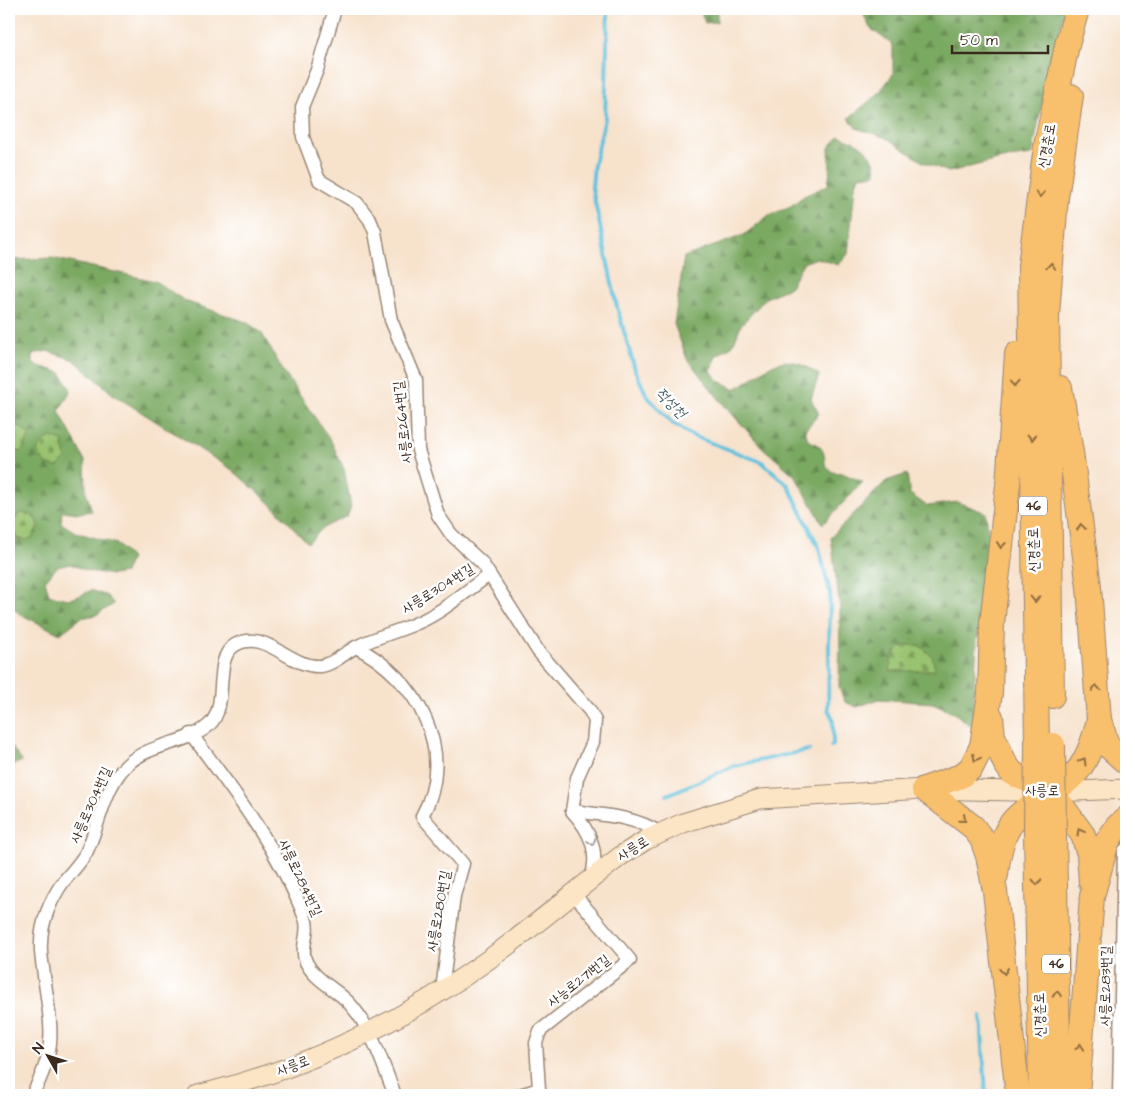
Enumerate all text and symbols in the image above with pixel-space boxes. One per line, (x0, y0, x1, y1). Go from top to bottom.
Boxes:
scale bar (952, 22, 1049, 54)
text: 50 m (960, 30, 998, 51)
street label: 신경춘로 (1033, 122, 1061, 170)
one-way arrow (1035, 189, 1045, 198)
one-way arrow (1045, 262, 1056, 270)
street label: 사릉로264번길 (389, 379, 417, 464)
one-way arrow (1010, 380, 1021, 388)
water label: 적성천 (651, 383, 693, 425)
one-way arrow (1027, 434, 1037, 441)
road number: 46 (1019, 496, 1047, 516)
one-way arrow (1076, 522, 1087, 530)
street label: 신경춘로 (1024, 527, 1044, 573)
one-way arrow (996, 541, 1007, 549)
street label: 사릉로304번길 (398, 558, 479, 619)
one-way arrow (1029, 596, 1040, 604)
one-way arrow (1091, 684, 1102, 692)
one-way arrow (972, 753, 982, 762)
one-way arrow (1076, 757, 1086, 766)
street label: 사릉로304번길 (65, 763, 117, 846)
street label: 사릉로 (1025, 781, 1059, 801)
one-way arrow (957, 813, 966, 821)
one-way arrow (1076, 829, 1086, 838)
street label: 사릉로 (613, 832, 653, 866)
street label: 사릉로284번길 (273, 836, 327, 920)
one-way arrow (586, 838, 596, 846)
street label: 사릉로280번길 (422, 868, 456, 953)
one-way arrow (1032, 879, 1042, 887)
street label: 사릉로283번길 (1095, 945, 1117, 1026)
street label: 사능로271번길 (543, 950, 615, 1012)
road number: 46 (1042, 954, 1070, 974)
one-way arrow (998, 968, 1009, 976)
one-way arrow (1052, 990, 1062, 998)
street label: 신경춘로 (1030, 992, 1050, 1038)
north arrow (22, 1032, 72, 1082)
text: N (28, 1039, 49, 1058)
one-way arrow (1074, 1042, 1085, 1050)
street label: 사릉로 (274, 1051, 312, 1081)

